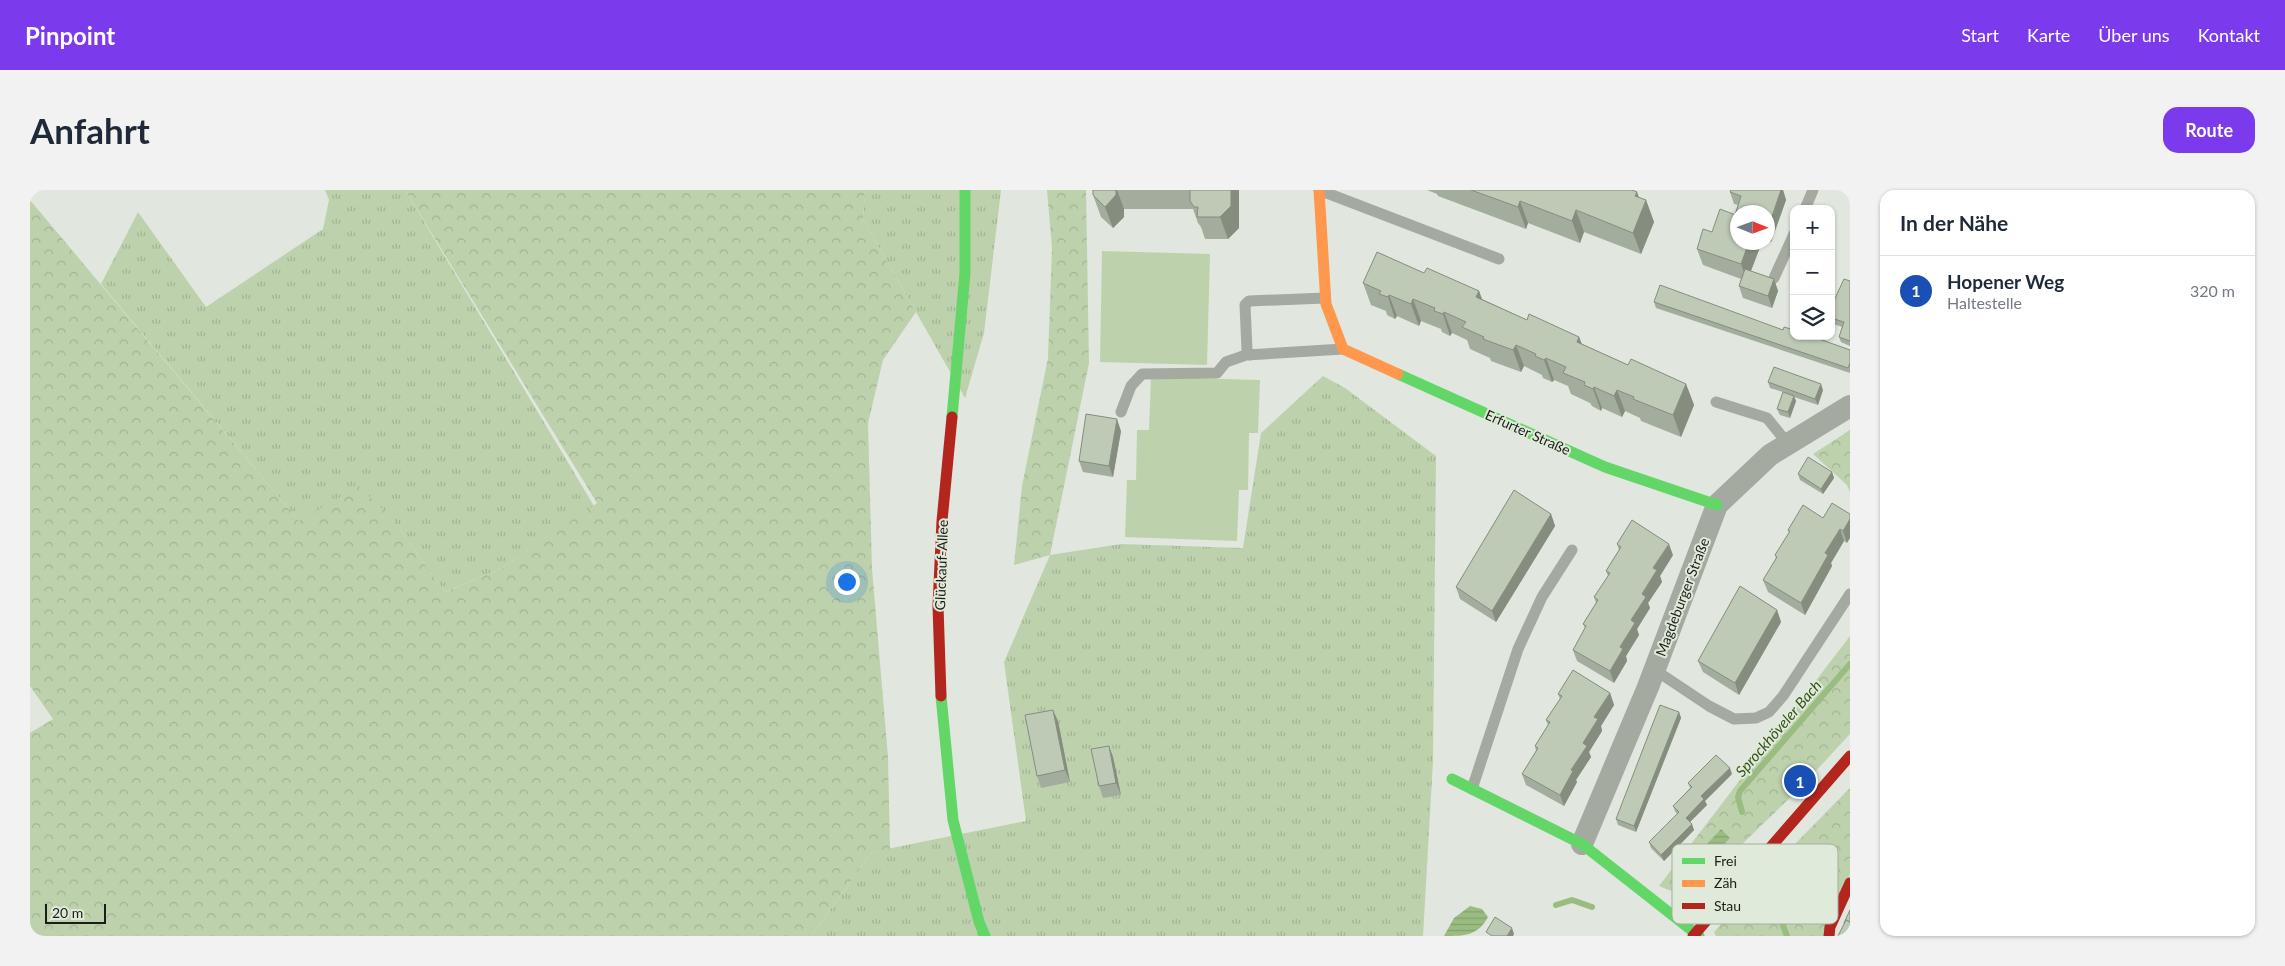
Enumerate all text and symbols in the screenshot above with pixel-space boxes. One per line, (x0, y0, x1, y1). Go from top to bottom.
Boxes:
text: Pinpoint (25, 21, 115, 50)
text: Start (1961, 24, 1999, 46)
text: Karte (2027, 24, 2070, 46)
text: Über uns (2098, 24, 2170, 46)
text: Kontakt (2198, 24, 2260, 46)
button: Route (2163, 107, 2255, 153)
text: Anfahrt (30, 109, 150, 151)
north arrow (1730, 205, 1775, 250)
map controls (1790, 205, 1835, 340)
button: + (1790, 205, 1835, 250)
text: In der Nähe (1900, 210, 2008, 235)
button: − (1790, 250, 1835, 295)
text: Hopener Weg (1947, 270, 2064, 293)
text: 1 (1911, 281, 1921, 300)
text: 320 m (2190, 281, 2235, 300)
text: Haltestelle (1947, 293, 2022, 312)
button: layers (1790, 295, 1835, 340)
street label: Erfurter Straße (1483, 406, 1573, 458)
street label: Glückauf-Allee (931, 519, 951, 611)
street label: Magdeburger Straße (1652, 535, 1712, 659)
your location (834, 569, 860, 595)
water label: Sprockhöveler Bach (1731, 676, 1825, 780)
pin: 1 (1784, 762, 1816, 800)
legend (1672, 844, 1838, 924)
text: Frei (1714, 852, 1737, 869)
text: Zäh (1714, 874, 1737, 891)
text: Stau (1714, 897, 1741, 914)
scale bar (45, 901, 106, 924)
text: 20 m (52, 904, 83, 921)

